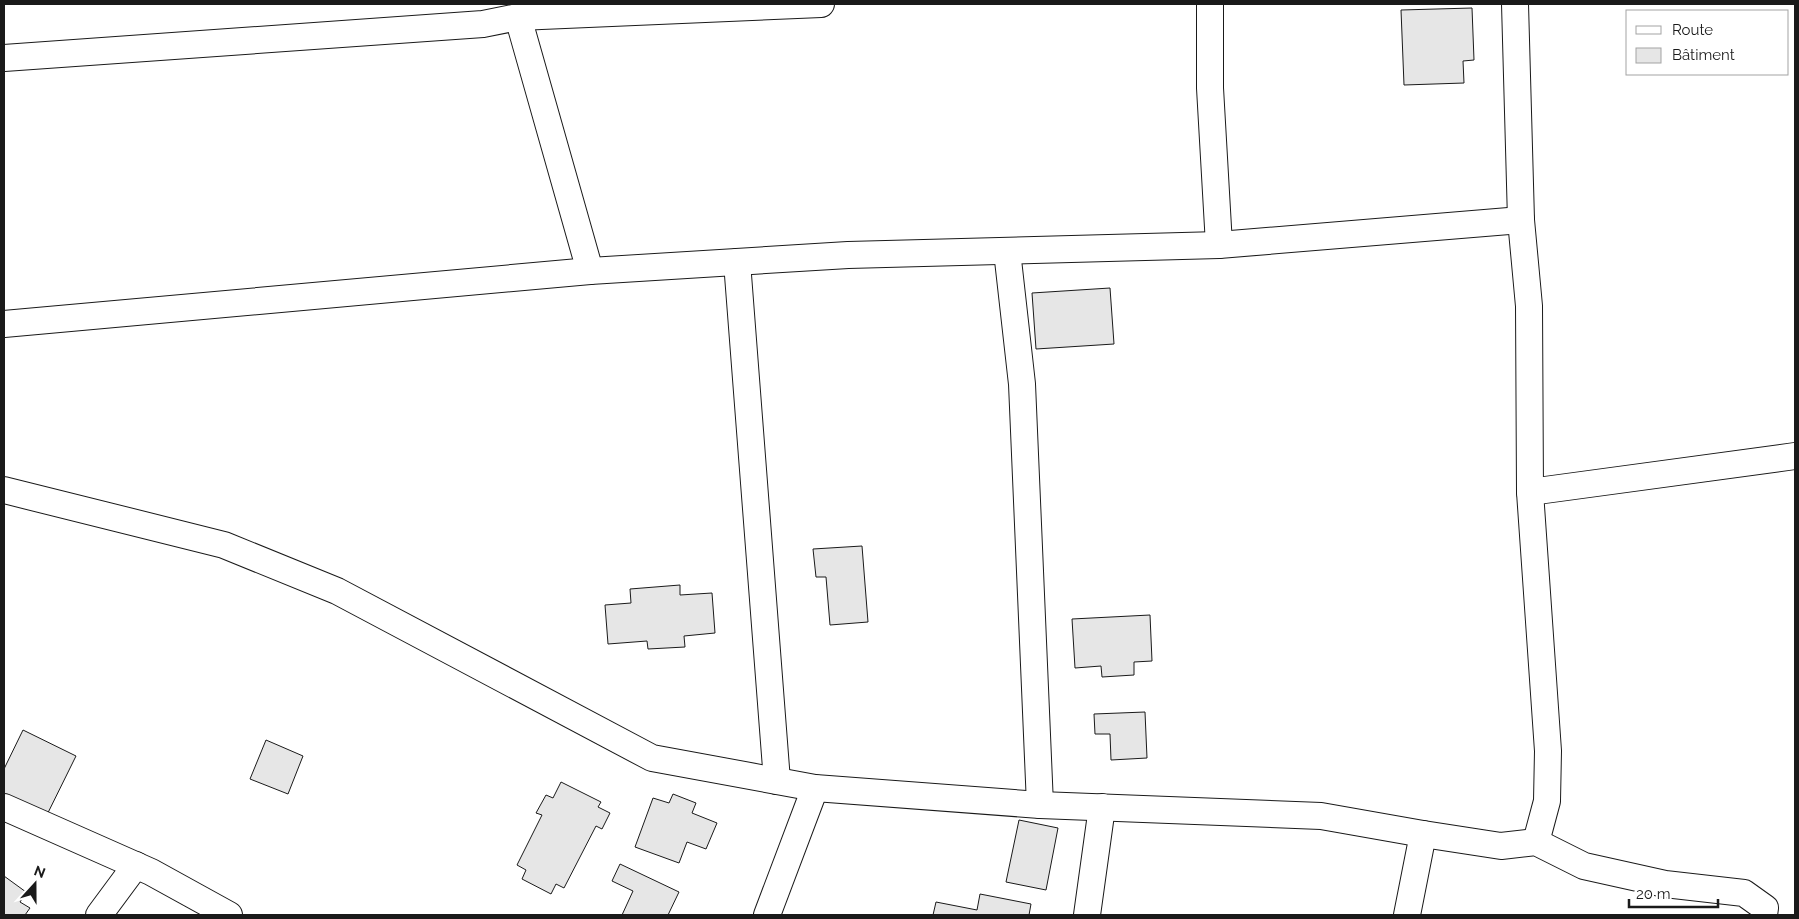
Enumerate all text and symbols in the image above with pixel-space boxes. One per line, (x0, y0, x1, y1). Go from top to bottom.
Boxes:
legend (1626, 10, 1789, 75)
text: Route (1672, 21, 1713, 39)
text: Bâtiment (1672, 46, 1735, 64)
north arrow (10, 859, 60, 909)
text: N (32, 862, 48, 881)
scale bar (1629, 876, 1718, 908)
text: 20 m (1636, 885, 1671, 903)

